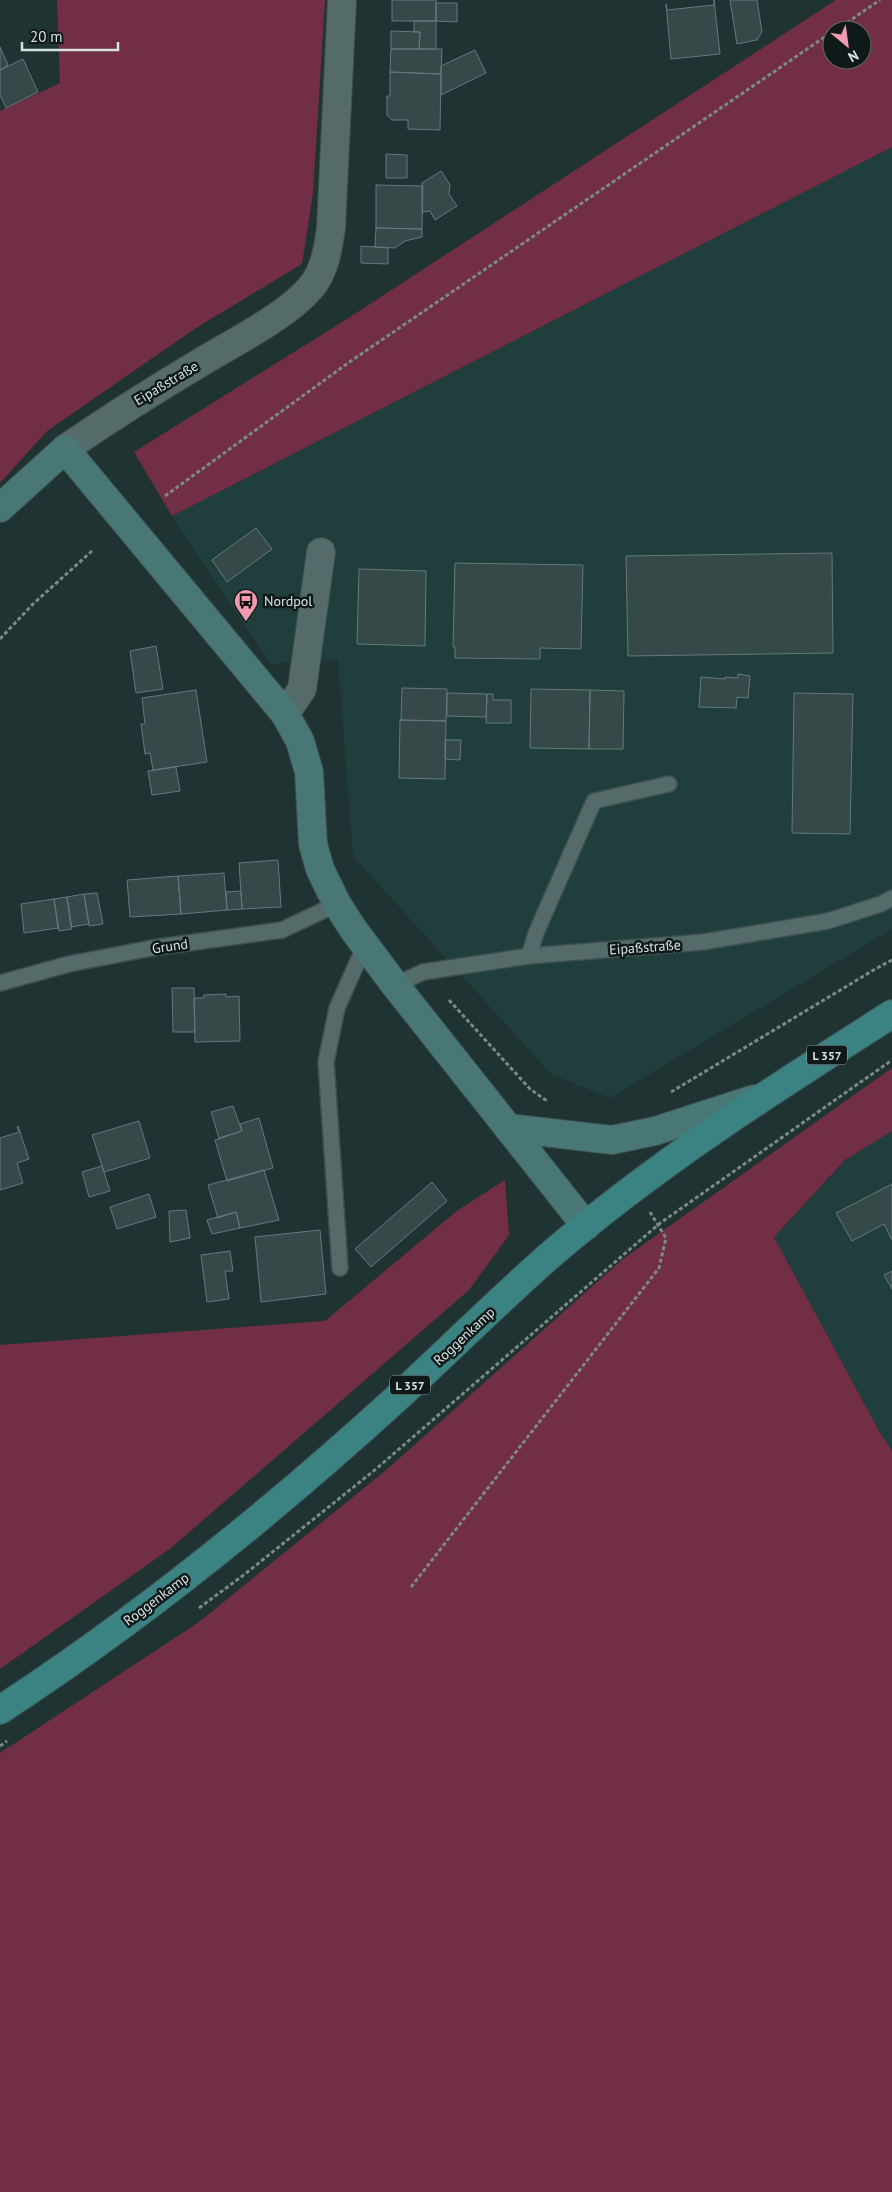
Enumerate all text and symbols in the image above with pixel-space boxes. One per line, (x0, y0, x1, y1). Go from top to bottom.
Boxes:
scale bar (22, 20, 119, 52)
north arrow (822, 20, 872, 70)
text: 20 m (30, 27, 63, 46)
text: N (845, 46, 862, 66)
street label: Eipaßstraße (131, 357, 201, 409)
bus stop icon: Nordpol (233, 588, 259, 622)
place label: Nordpol (264, 592, 312, 610)
street label: Grund (151, 935, 189, 957)
street label: Eipaßstraße (609, 936, 681, 958)
road number: L 357 (807, 1046, 847, 1064)
street label: Roggenkamp (429, 1303, 499, 1369)
road number: L 357 (390, 1376, 430, 1394)
street label: Roggenkamp (120, 1568, 192, 1630)

